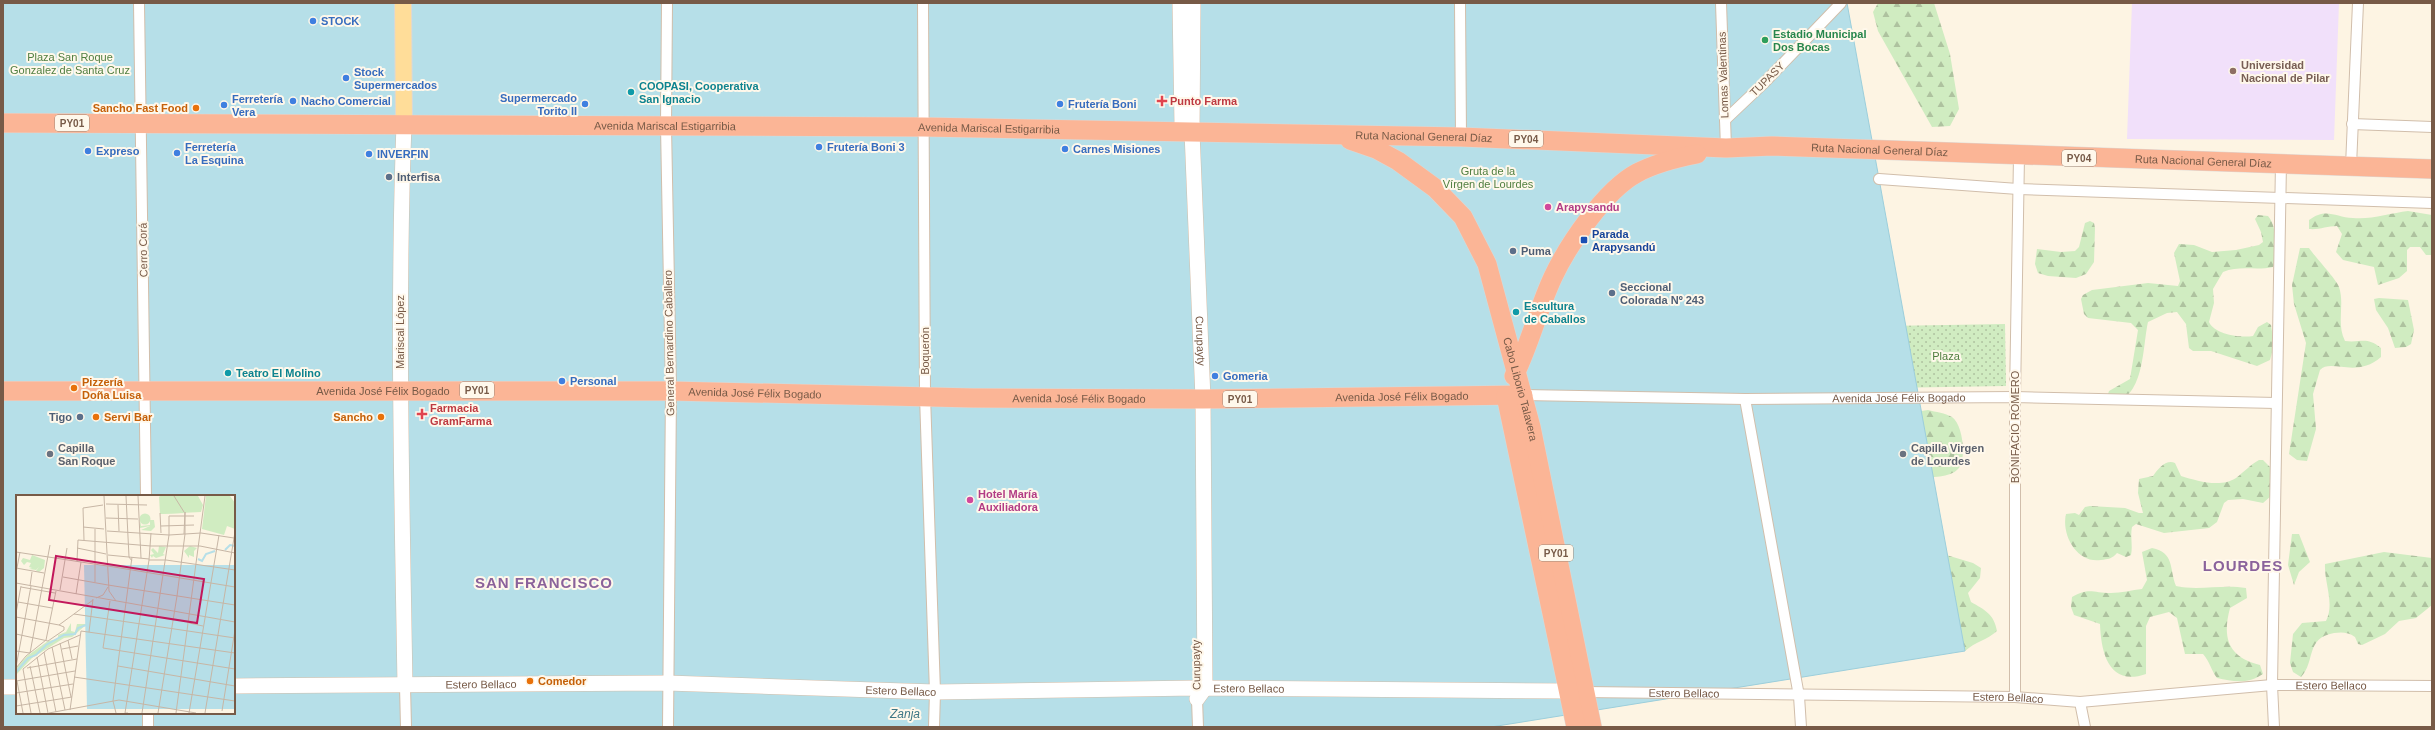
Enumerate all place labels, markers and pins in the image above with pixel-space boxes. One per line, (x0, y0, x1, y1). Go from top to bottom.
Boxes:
place label: STOCK (321, 15, 359, 27)
marker: STOCK (308, 16, 318, 26)
place label: Estadio Municipal Dos Bocas (1773, 28, 1867, 53)
marker: Estadio Municipal Dos Bocas (1760, 35, 1770, 45)
place label: Universidad Nacional de Pilar (2241, 59, 2330, 84)
place label: Stock Supermercados (354, 66, 437, 91)
marker: Universidad Nacional de Pilar (2228, 66, 2238, 76)
marker: Stock Supermercados (341, 73, 351, 83)
place label: COOPASI, Cooperativa San Ignacio (639, 80, 759, 105)
marker: COOPASI, Cooperativa San Ignacio (626, 87, 636, 97)
place label: Supermercado Torito II (500, 92, 577, 117)
place label: Ferretería Vera (232, 93, 284, 118)
place label: Nacho Comercial (301, 95, 391, 107)
place label: Punto Farma (1170, 95, 1238, 107)
marker: Nacho Comercial (288, 96, 298, 106)
marker: Punto Farma (1157, 96, 1167, 106)
place label: Frutería Boni (1068, 98, 1136, 110)
marker: Supermercado Torito II (580, 99, 590, 109)
marker: Frutería Boni (1055, 99, 1065, 109)
marker: Ferretería Vera (219, 100, 229, 110)
place label: Sancho Fast Food (93, 102, 188, 114)
marker: Sancho Fast Food (191, 103, 201, 113)
place label: Ferretería La Esquina (185, 141, 245, 166)
place label: Frutería Boni 3 (827, 141, 905, 153)
marker: Frutería Boni 3 (814, 142, 824, 152)
place label: Carnes Misiones (1073, 143, 1160, 155)
marker: Carnes Misiones (1060, 144, 1070, 154)
place label: Expreso (96, 145, 140, 157)
marker: Expreso (83, 146, 93, 156)
marker: Ferretería La Esquina (172, 148, 182, 158)
place label: INVERFIN (377, 148, 428, 160)
marker: INVERFIN (364, 149, 374, 159)
place label: Interfisa (397, 171, 441, 183)
marker: Interfisa (384, 172, 394, 182)
place label: Arapysandu (1556, 201, 1620, 213)
marker: Arapysandu (1543, 202, 1553, 212)
place label: Parada Arapysandú (1592, 228, 1656, 253)
marker: Parada Arapysandú (1579, 235, 1589, 245)
place label: Puma (1521, 245, 1552, 257)
marker: Puma (1508, 246, 1518, 256)
place label: Seccional Colorada Nº 243 (1620, 281, 1704, 306)
marker: Seccional Colorada Nº 243 (1607, 288, 1617, 298)
place label: Escultura de Caballos (1524, 300, 1586, 325)
marker: Escultura de Caballos (1511, 307, 1521, 317)
place label: Teatro El Molino (236, 367, 321, 379)
marker: Teatro El Molino (223, 368, 233, 378)
place label: Gomeria (1223, 370, 1269, 382)
marker: Gomeria (1210, 371, 1220, 381)
place label: Personal (570, 375, 616, 387)
place label: Pizzería Doña Luisa (82, 376, 142, 401)
marker: Personal (557, 376, 567, 386)
marker: Pizzería Doña Luisa (69, 383, 79, 393)
place label: Farmacia GramFarma (430, 402, 493, 427)
marker: Farmacia GramFarma (417, 409, 427, 419)
place label: Tigo (49, 411, 72, 423)
place label: Servi Bar (104, 411, 153, 423)
place label: Sancho (333, 411, 373, 423)
marker: Tigo (75, 412, 85, 422)
marker: Servi Bar (91, 412, 101, 422)
marker: Sancho (376, 412, 386, 422)
place label: Capilla San Roque (58, 442, 115, 467)
place label: Capilla Virgen de Lourdes (1911, 442, 1984, 467)
marker: Capilla San Roque (45, 449, 55, 459)
marker: Capilla Virgen de Lourdes (1898, 449, 1908, 459)
place label: Hotel María Auxiliadora (978, 488, 1039, 513)
marker: Hotel María Auxiliadora (965, 495, 975, 505)
place label: Comedor (538, 675, 587, 687)
marker: Comedor (525, 676, 535, 686)

